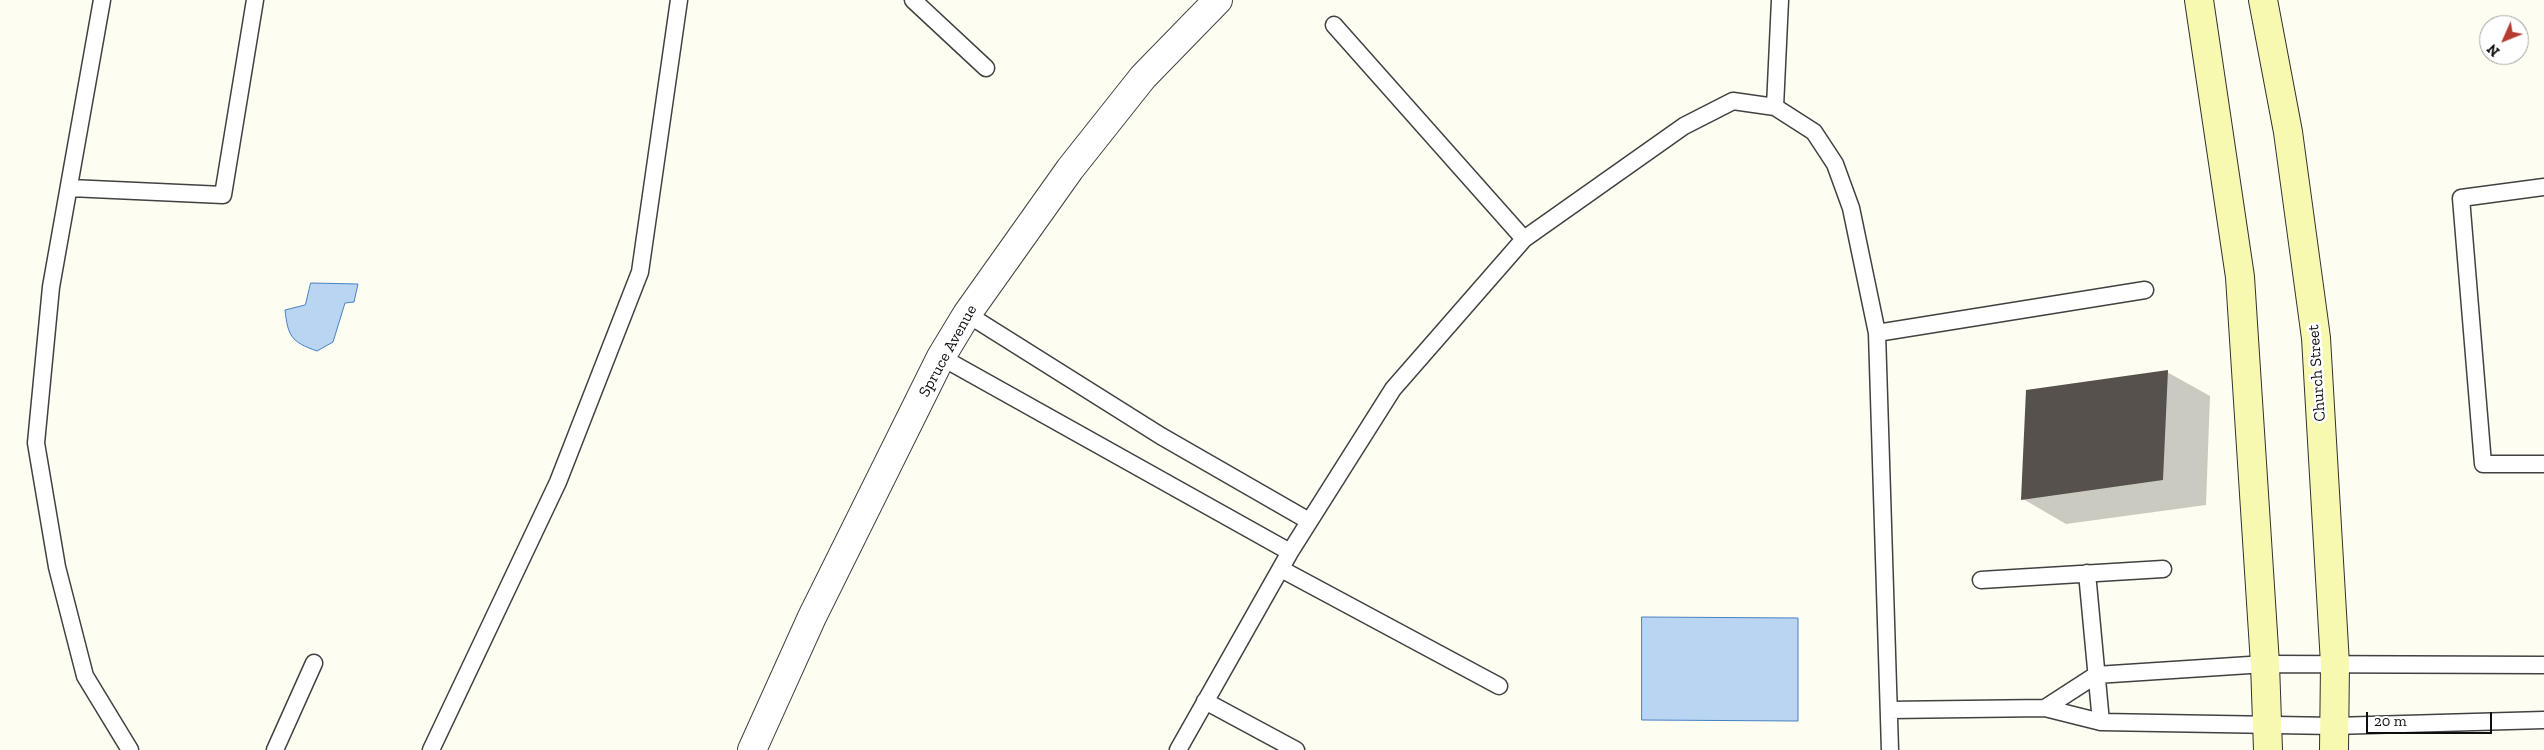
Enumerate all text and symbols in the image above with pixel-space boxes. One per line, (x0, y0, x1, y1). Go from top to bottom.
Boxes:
north arrow (2479, 15, 2529, 65)
text: N (2484, 40, 2503, 60)
street label: Spruce Avenue (915, 302, 981, 400)
street label: Church Street (2304, 324, 2330, 422)
scale bar (2369, 702, 2495, 734)
text: 20 m (2374, 712, 2407, 730)

